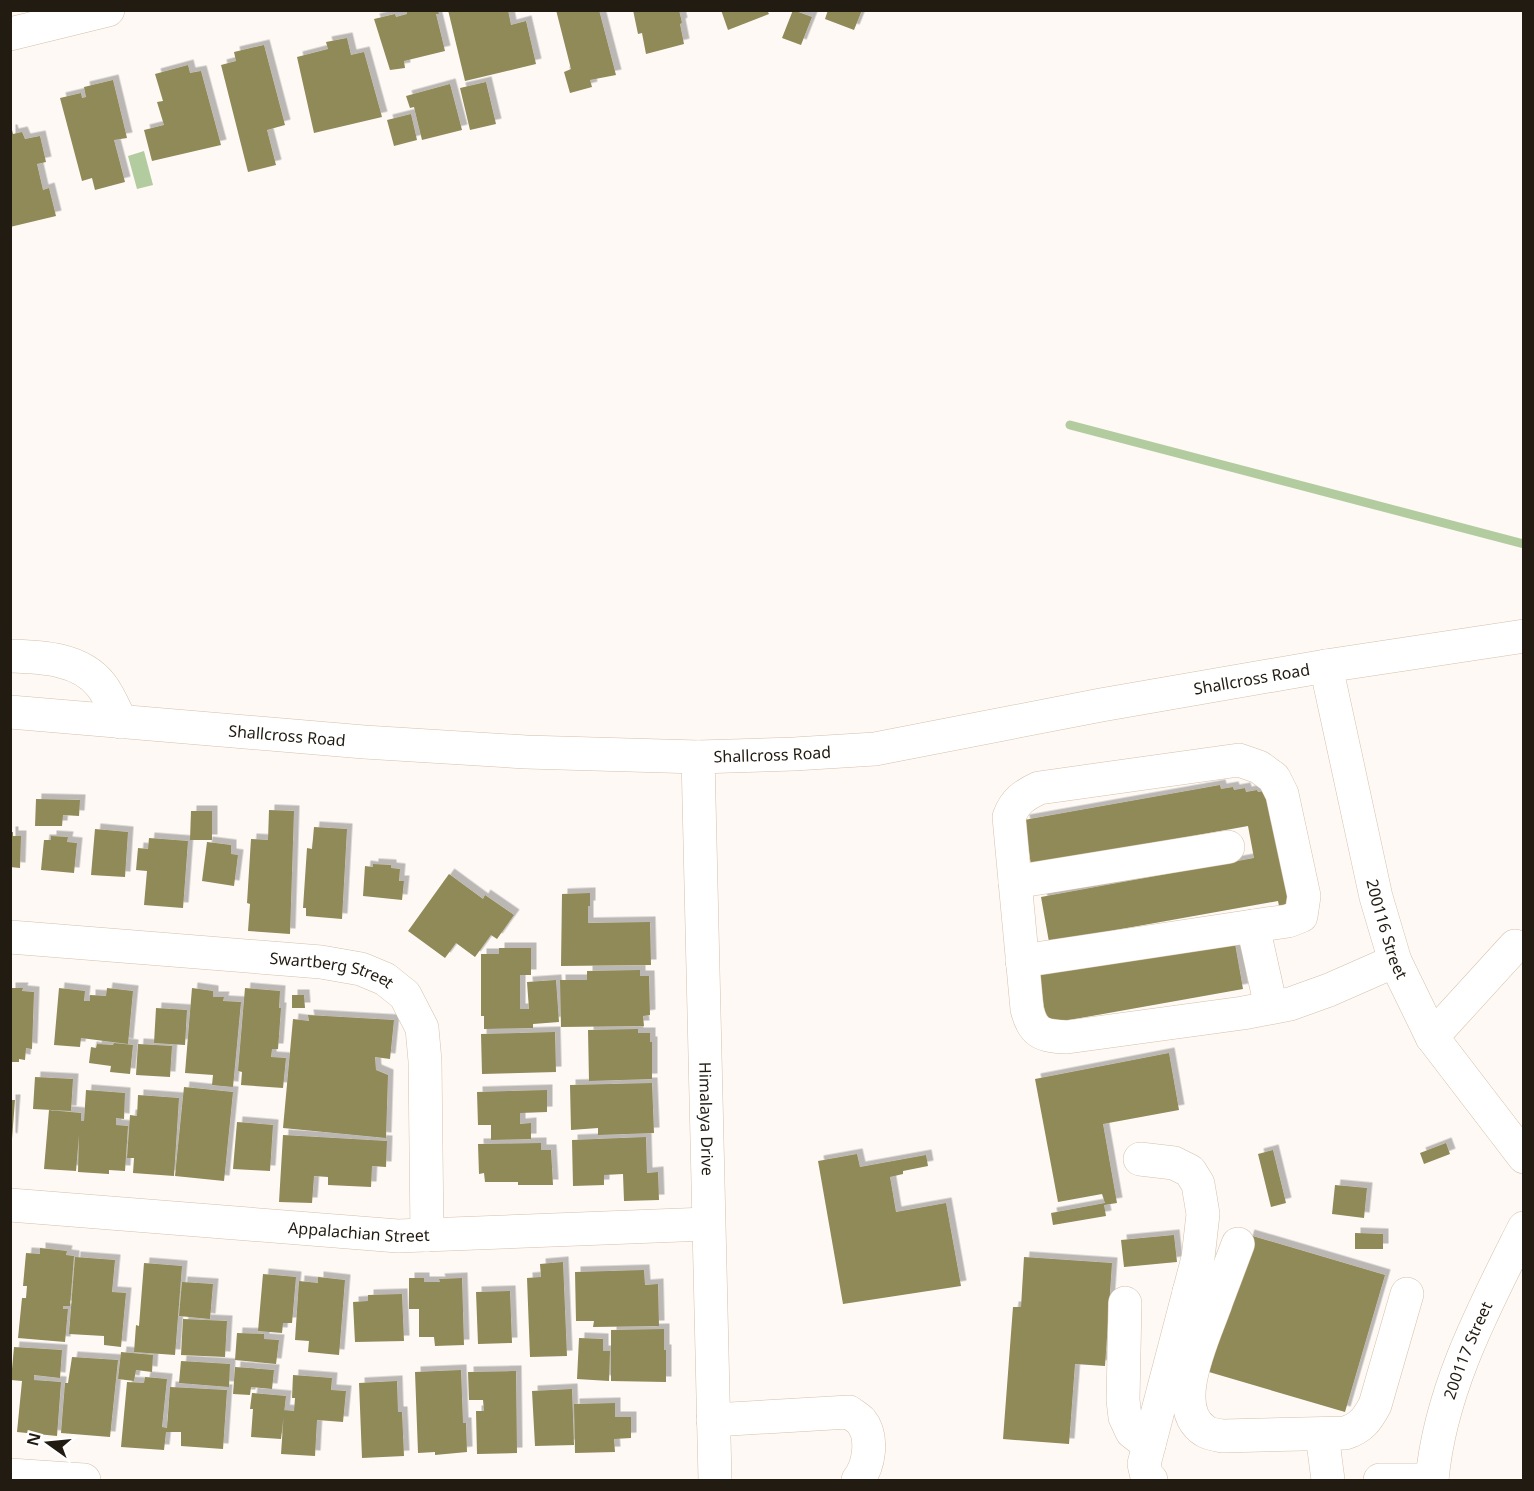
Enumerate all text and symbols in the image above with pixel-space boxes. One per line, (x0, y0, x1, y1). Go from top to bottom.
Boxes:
street label: Shallcross Road (1192, 658, 1311, 700)
street label: Shallcross Road (227, 720, 347, 751)
street label: Shallcross Road (713, 741, 832, 768)
street label: 200116 Street (1361, 877, 1413, 983)
street label: Swartberg Street (269, 947, 399, 993)
street label: Himalaya Drive (694, 1062, 719, 1176)
street label: Appalachian Street (287, 1216, 430, 1247)
street label: 200117 Street (1438, 1298, 1497, 1402)
north arrow (18, 1413, 78, 1473)
text: N (21, 1430, 46, 1448)

